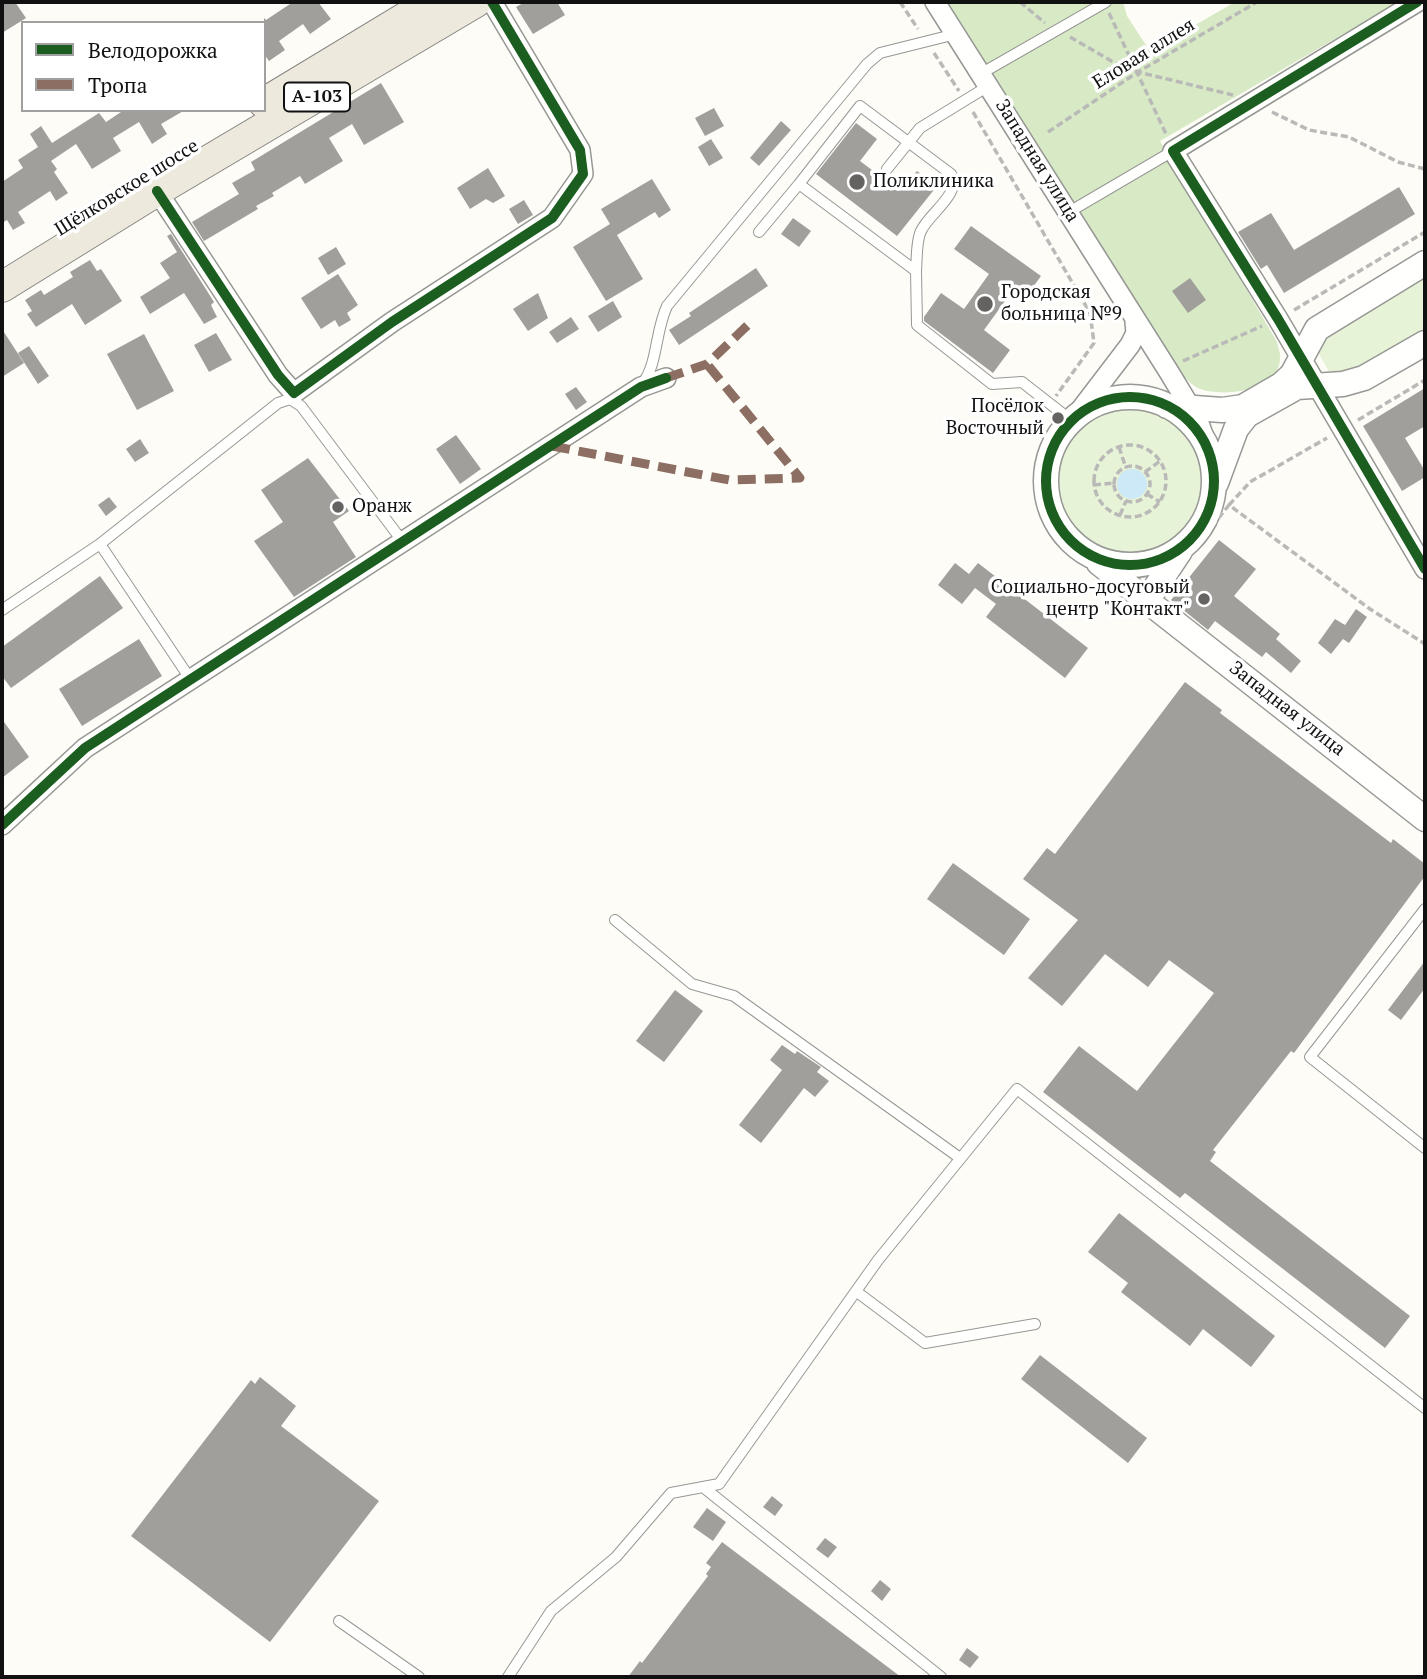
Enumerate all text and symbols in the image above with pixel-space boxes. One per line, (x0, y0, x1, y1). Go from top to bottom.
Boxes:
street label: Еловая аллея (1089, 14, 1199, 94)
legend (21, 21, 266, 112)
text: Велодорожка (88, 36, 218, 64)
text: Тропа (88, 71, 147, 99)
road number: А-103 (284, 82, 350, 112)
street label: Западная улица (990, 95, 1084, 227)
street label: Щёлковское шоссе (51, 135, 203, 241)
place label: Поликлиника (873, 171, 994, 193)
marker: Поликлиника (847, 172, 867, 192)
place label: Городская больница №9 (1001, 282, 1122, 326)
marker: Городская больница №9 (975, 294, 995, 314)
place label: Посёлок Восточный (946, 396, 1044, 440)
marker: Посёлок Восточный (1050, 410, 1066, 426)
place label: Оранж (352, 496, 412, 518)
marker: Оранж (330, 499, 346, 515)
place label: Социально-досуговый центр "Контакт" (991, 577, 1190, 621)
marker: Социально-досуговый центр "Контакт" (1196, 591, 1212, 607)
street label: Западная улица (1225, 657, 1349, 761)

